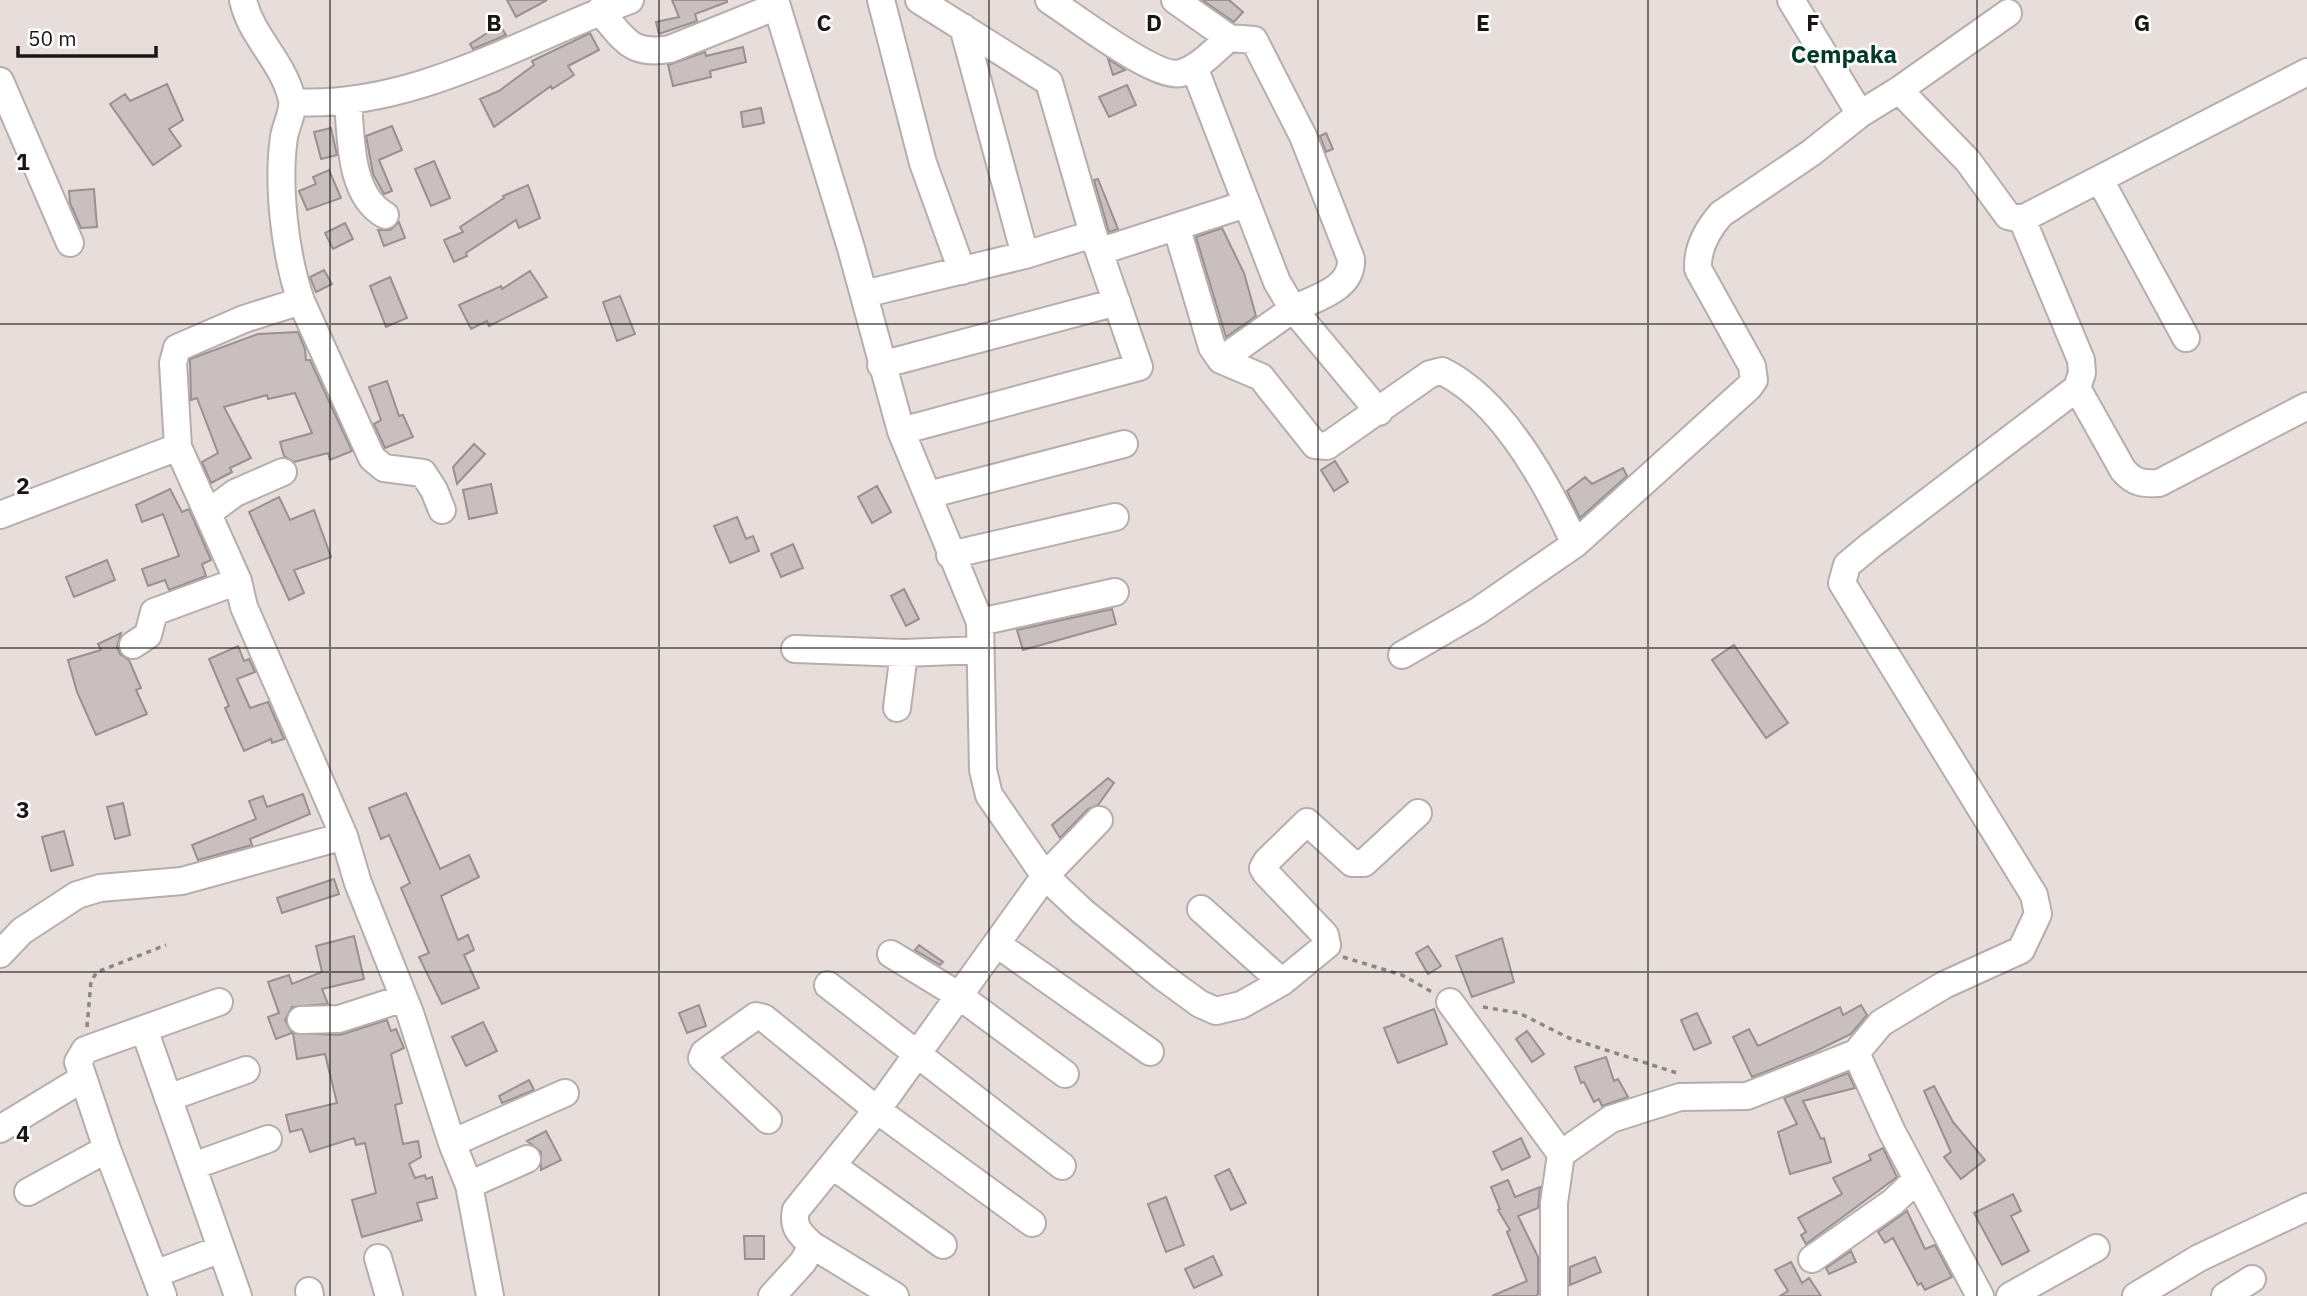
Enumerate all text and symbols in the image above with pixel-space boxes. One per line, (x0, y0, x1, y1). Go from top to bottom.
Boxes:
text: B (486, 7, 502, 37)
text: C (817, 7, 832, 37)
text: D (1146, 7, 1162, 37)
text: E (1476, 7, 1490, 37)
text: F (1806, 7, 1820, 37)
text: G (2134, 7, 2150, 37)
scale bar (18, 14, 156, 58)
text: 50 m (28, 24, 77, 52)
district label: Cempaka (1791, 38, 1897, 70)
text: 1 (16, 146, 30, 176)
text: 2 (16, 470, 30, 500)
text: 3 (16, 794, 30, 824)
text: 4 (16, 1118, 30, 1148)

